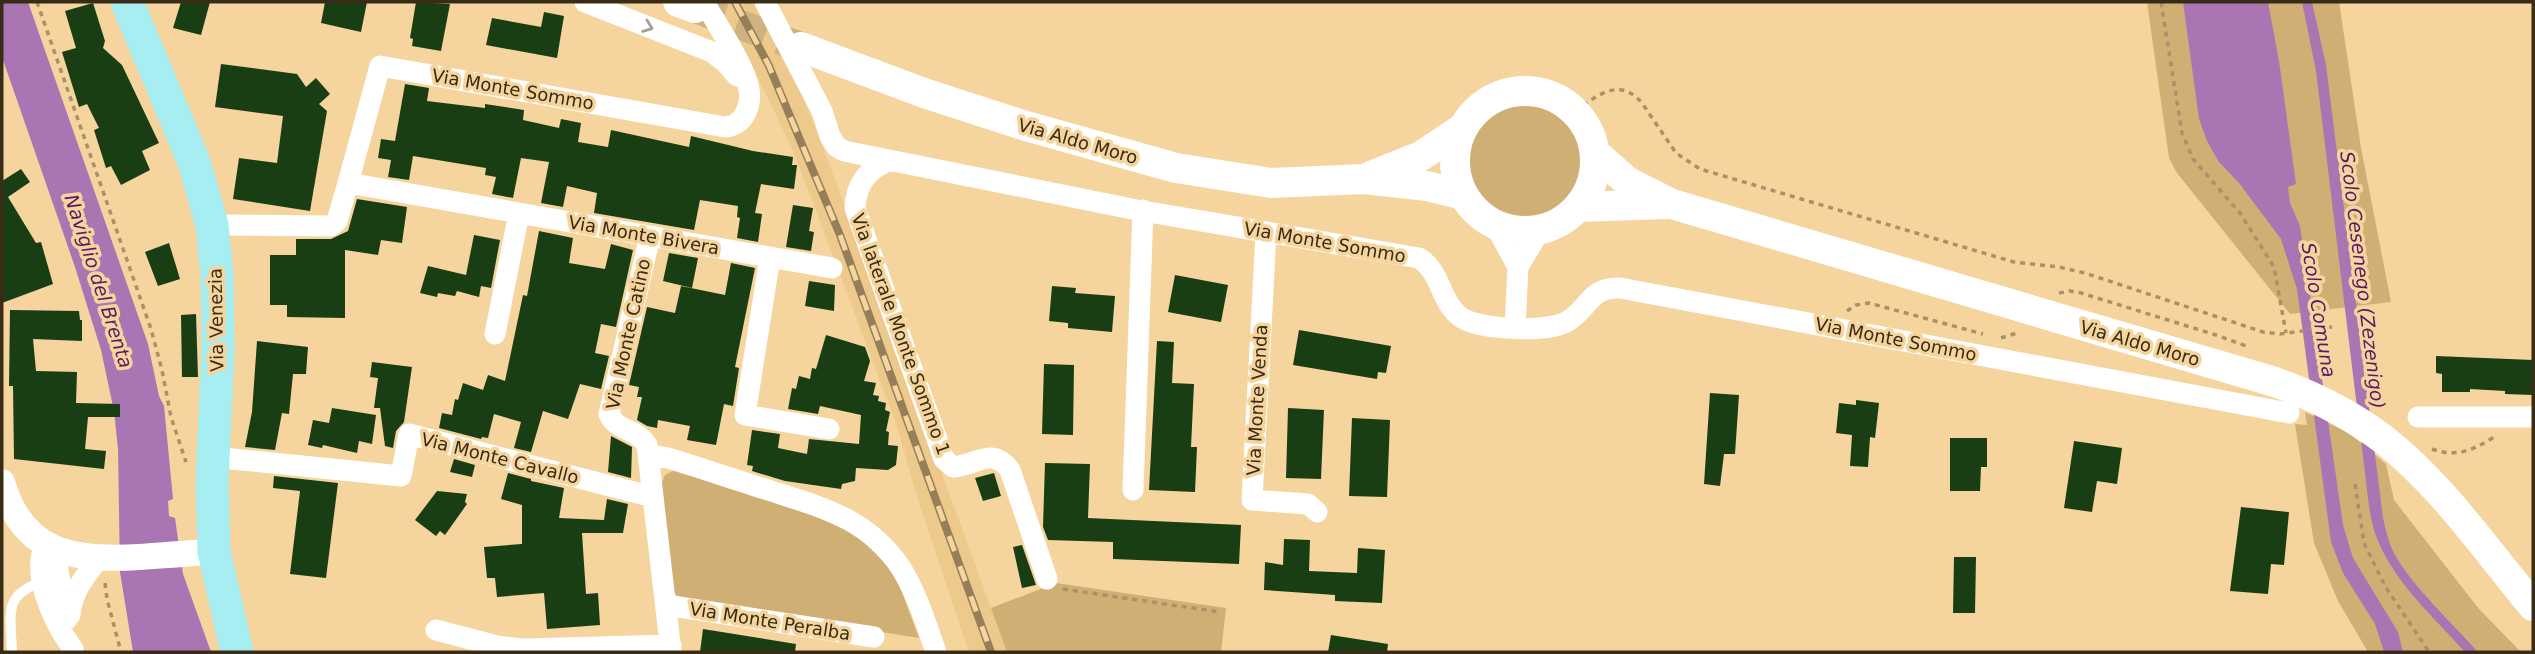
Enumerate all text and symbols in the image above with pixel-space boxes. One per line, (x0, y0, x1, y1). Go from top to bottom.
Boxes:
one-way arrow (642, 18, 654, 32)
street label: Via Monte Sommo (430, 64, 596, 114)
street label: Via Aldo Moro (1016, 114, 1140, 168)
water label: Scolo Cesenego (Zezenigo) (2336, 150, 2390, 410)
water label: Naviglio del Brenta (61, 191, 137, 371)
street label: Via laterale Monte Sommo 1 (847, 210, 955, 458)
street label: Via Monte Bivera (567, 211, 721, 259)
street label: Via Monte Sommo (1242, 217, 1408, 267)
water label: Scolo Comuna (2297, 241, 2341, 379)
street label: Via Monte Catino (602, 257, 654, 411)
street label: Via Venezia (205, 268, 227, 372)
street label: Via Monte Sommo (1814, 313, 1978, 365)
street label: Via Aldo Moro (2078, 316, 2202, 370)
street label: Via Monte Venda (1243, 324, 1271, 476)
street label: Via Monte Cavallo (419, 428, 581, 488)
street label: Via Monte Peralba (688, 598, 852, 644)

